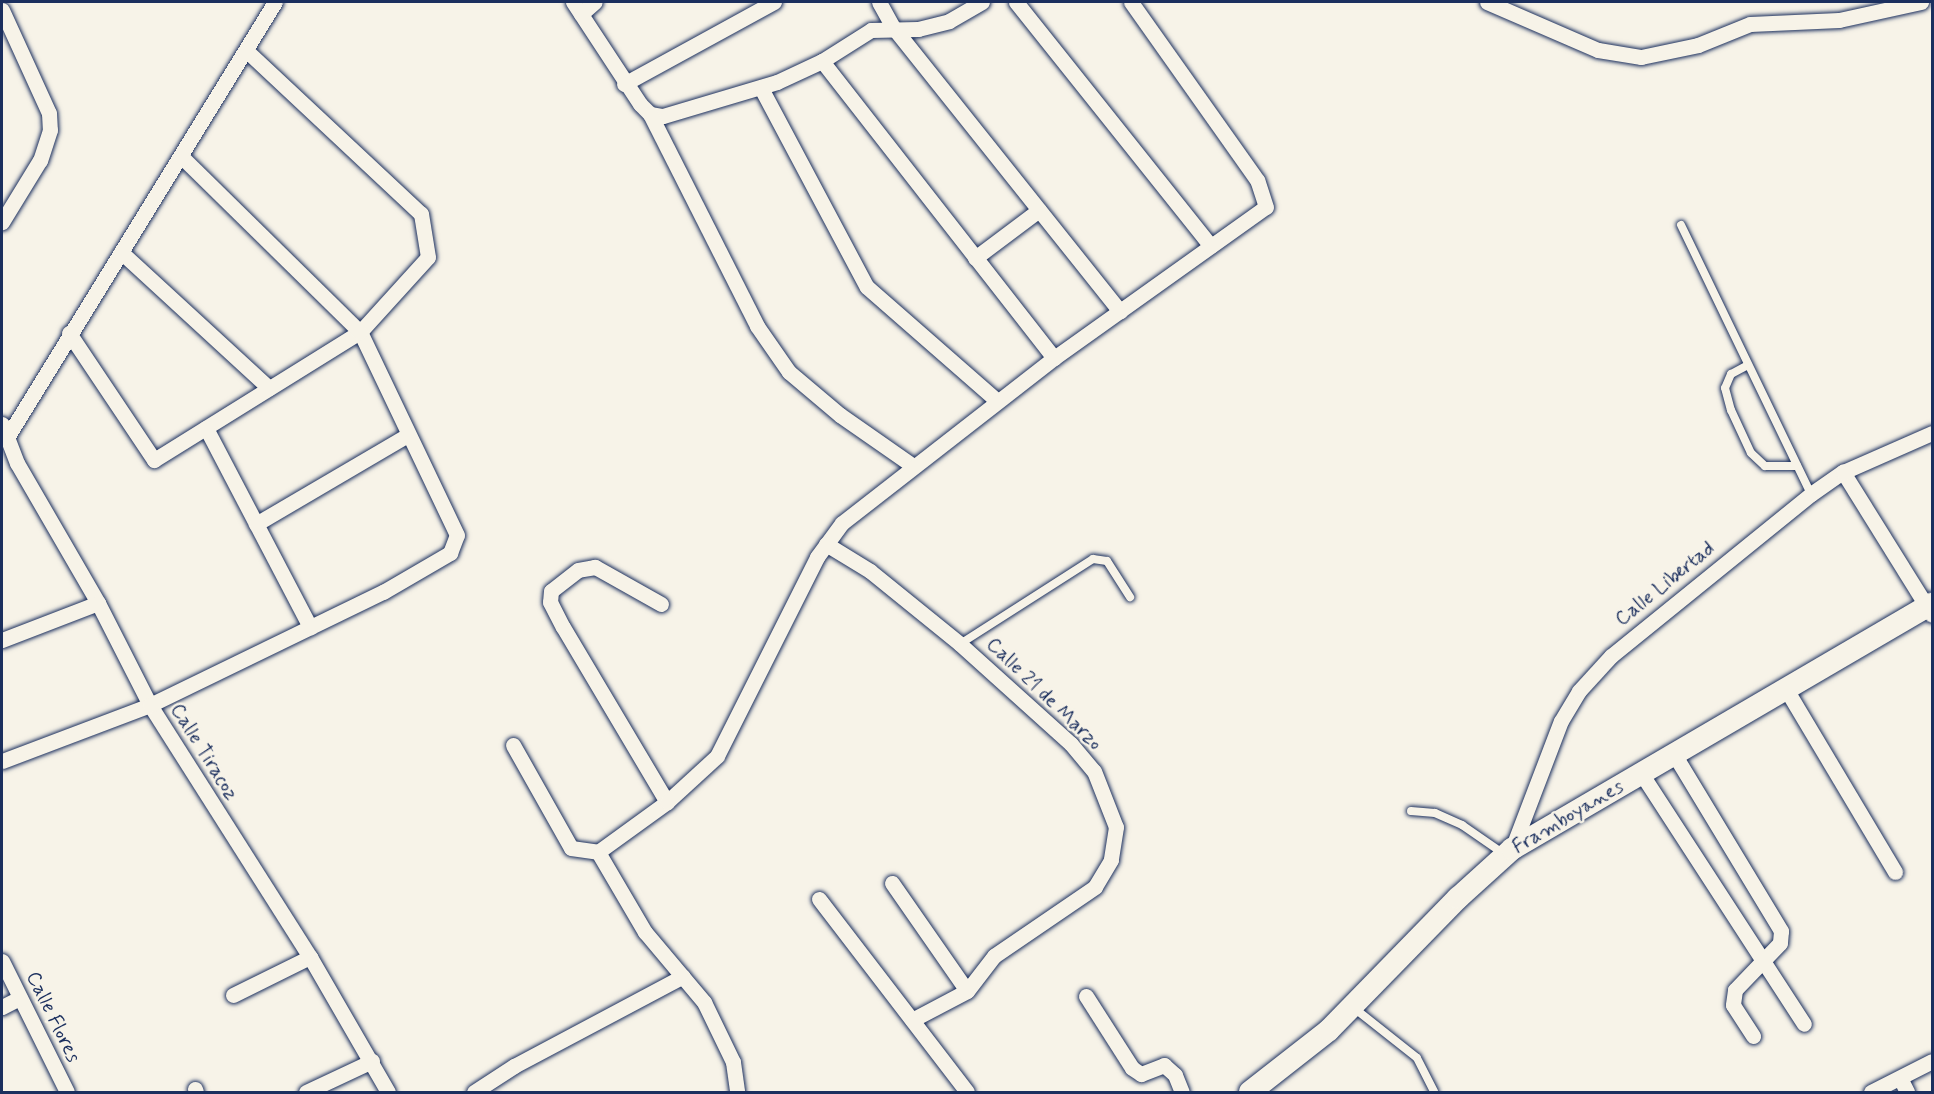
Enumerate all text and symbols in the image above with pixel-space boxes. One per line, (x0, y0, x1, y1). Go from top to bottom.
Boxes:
street label: Calle Libertad (1611, 537, 1719, 631)
street label: Calle 21 de Marzo (981, 633, 1107, 755)
street label: Calle Tiracoz (166, 701, 242, 803)
street label: Framboyanes (1508, 774, 1628, 860)
street label: Calle Flores (20, 967, 86, 1067)

